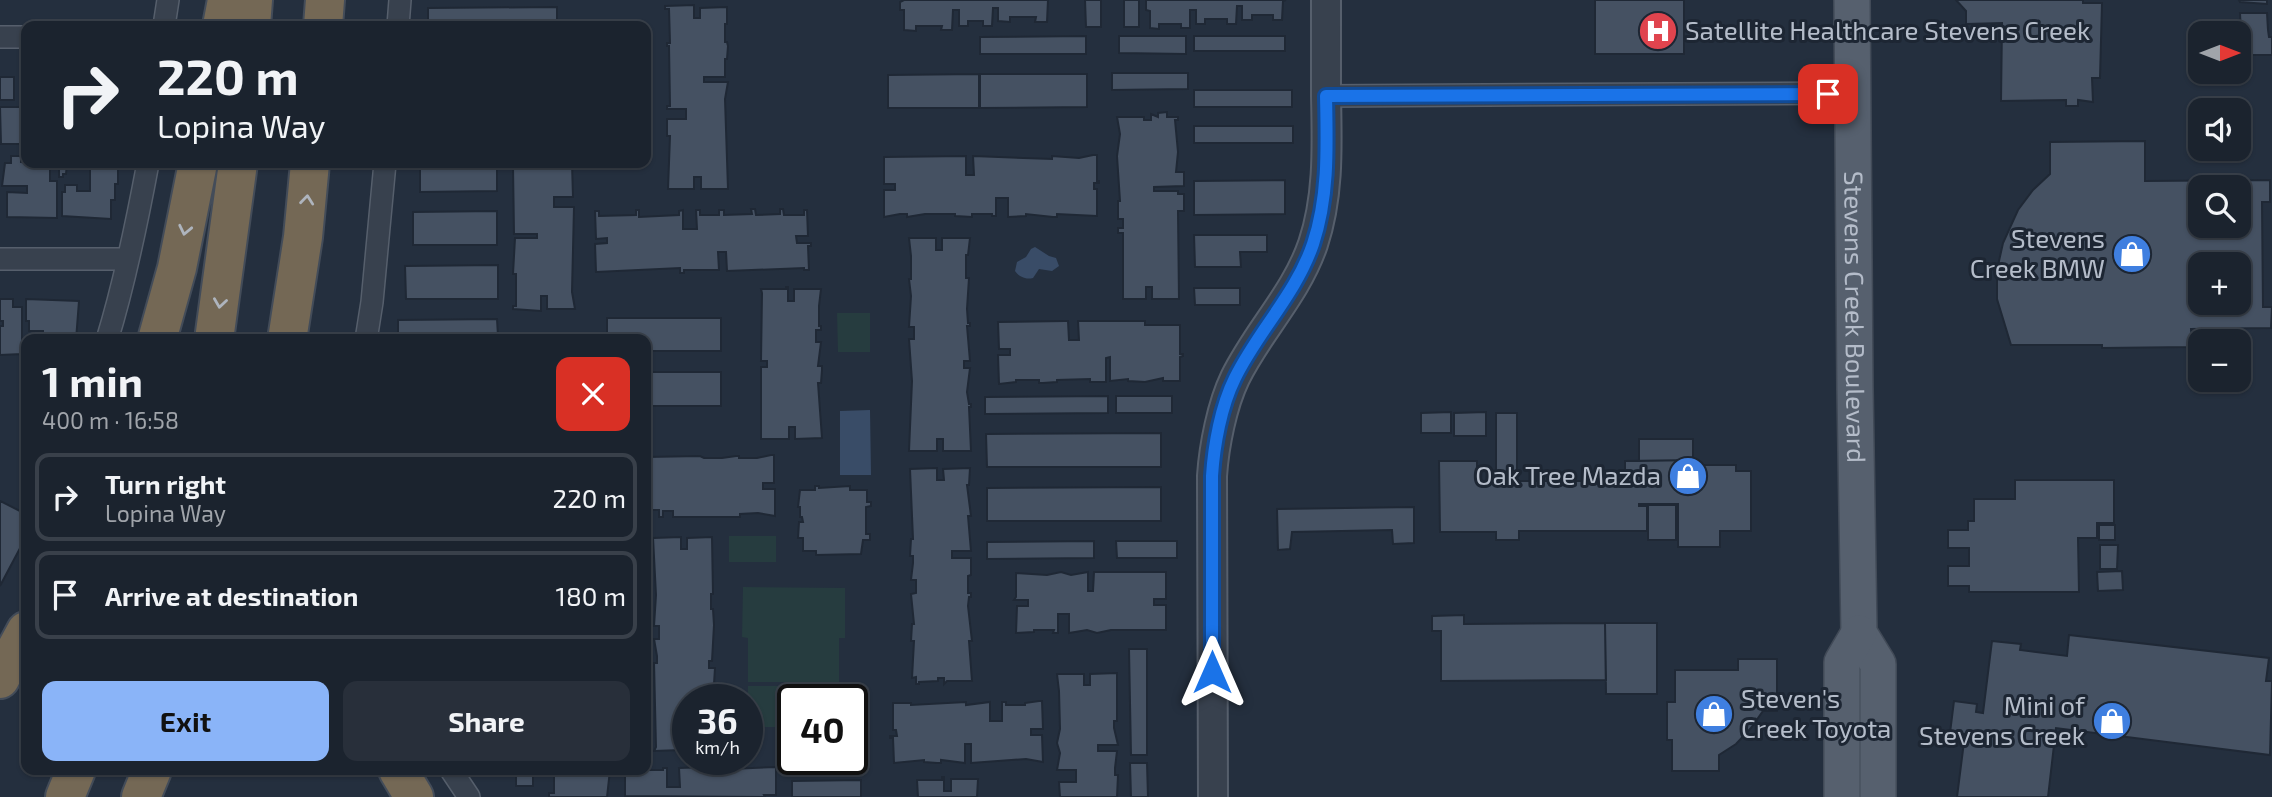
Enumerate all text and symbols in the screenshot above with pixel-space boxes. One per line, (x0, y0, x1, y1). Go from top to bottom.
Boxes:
hospital icon: Satellite Healthcare Stevens Creek (1637, 10, 1679, 52)
place label: Satellite Healthcare Stevens Creek (1685, 14, 2090, 45)
north arrow (2188, 21, 2250, 84)
map controls (2188, 21, 2251, 392)
text: 220 m (157, 46, 299, 105)
icon: right (42, 49, 133, 140)
pin (1798, 64, 1858, 124)
icon: arrive (1809, 75, 1847, 113)
button: sound (2188, 98, 2251, 161)
text: Lopina Way (157, 106, 325, 144)
street label: Stevens Creek Boulevard (1839, 171, 1873, 463)
button: search (2188, 175, 2251, 238)
one-way arrow (299, 194, 314, 206)
place label: Stevens Creek BMW (1970, 222, 2105, 283)
one-way arrow (179, 224, 193, 236)
shop icon: Stevens Creek BMW (2111, 233, 2153, 275)
button: + (2188, 252, 2251, 315)
one-way arrow (213, 298, 228, 309)
button: − (2188, 329, 2251, 392)
text: 1 min (42, 355, 143, 405)
button: close (556, 357, 630, 431)
text: 400 m · 16:58 (42, 406, 179, 434)
shop icon: Oak Tree Mazda (1667, 455, 1709, 497)
place label: Oak Tree Mazda (1475, 459, 1661, 490)
text: Turn right (105, 468, 226, 499)
icon: right (46, 478, 84, 516)
text: 220 m (553, 482, 626, 513)
text: Lopina Way (105, 499, 226, 527)
icon: arrive (46, 576, 84, 614)
text: Arrive at destination (105, 580, 358, 611)
text: 180 m (556, 580, 626, 611)
position arrow (1175, 635, 1249, 709)
button: Exit (42, 681, 329, 761)
button: Share (343, 681, 630, 761)
place label: Steven's Creek Toyota (1741, 682, 1891, 743)
speed limit sign: 40 (777, 684, 868, 775)
place label: Mini of Stevens Creek (1919, 689, 2086, 750)
shop icon: Steven's Creek Toyota (1693, 693, 1735, 735)
text: 36 (697, 699, 738, 741)
shop icon: Mini of Stevens Creek (2091, 700, 2133, 742)
text: km/h (695, 736, 740, 758)

